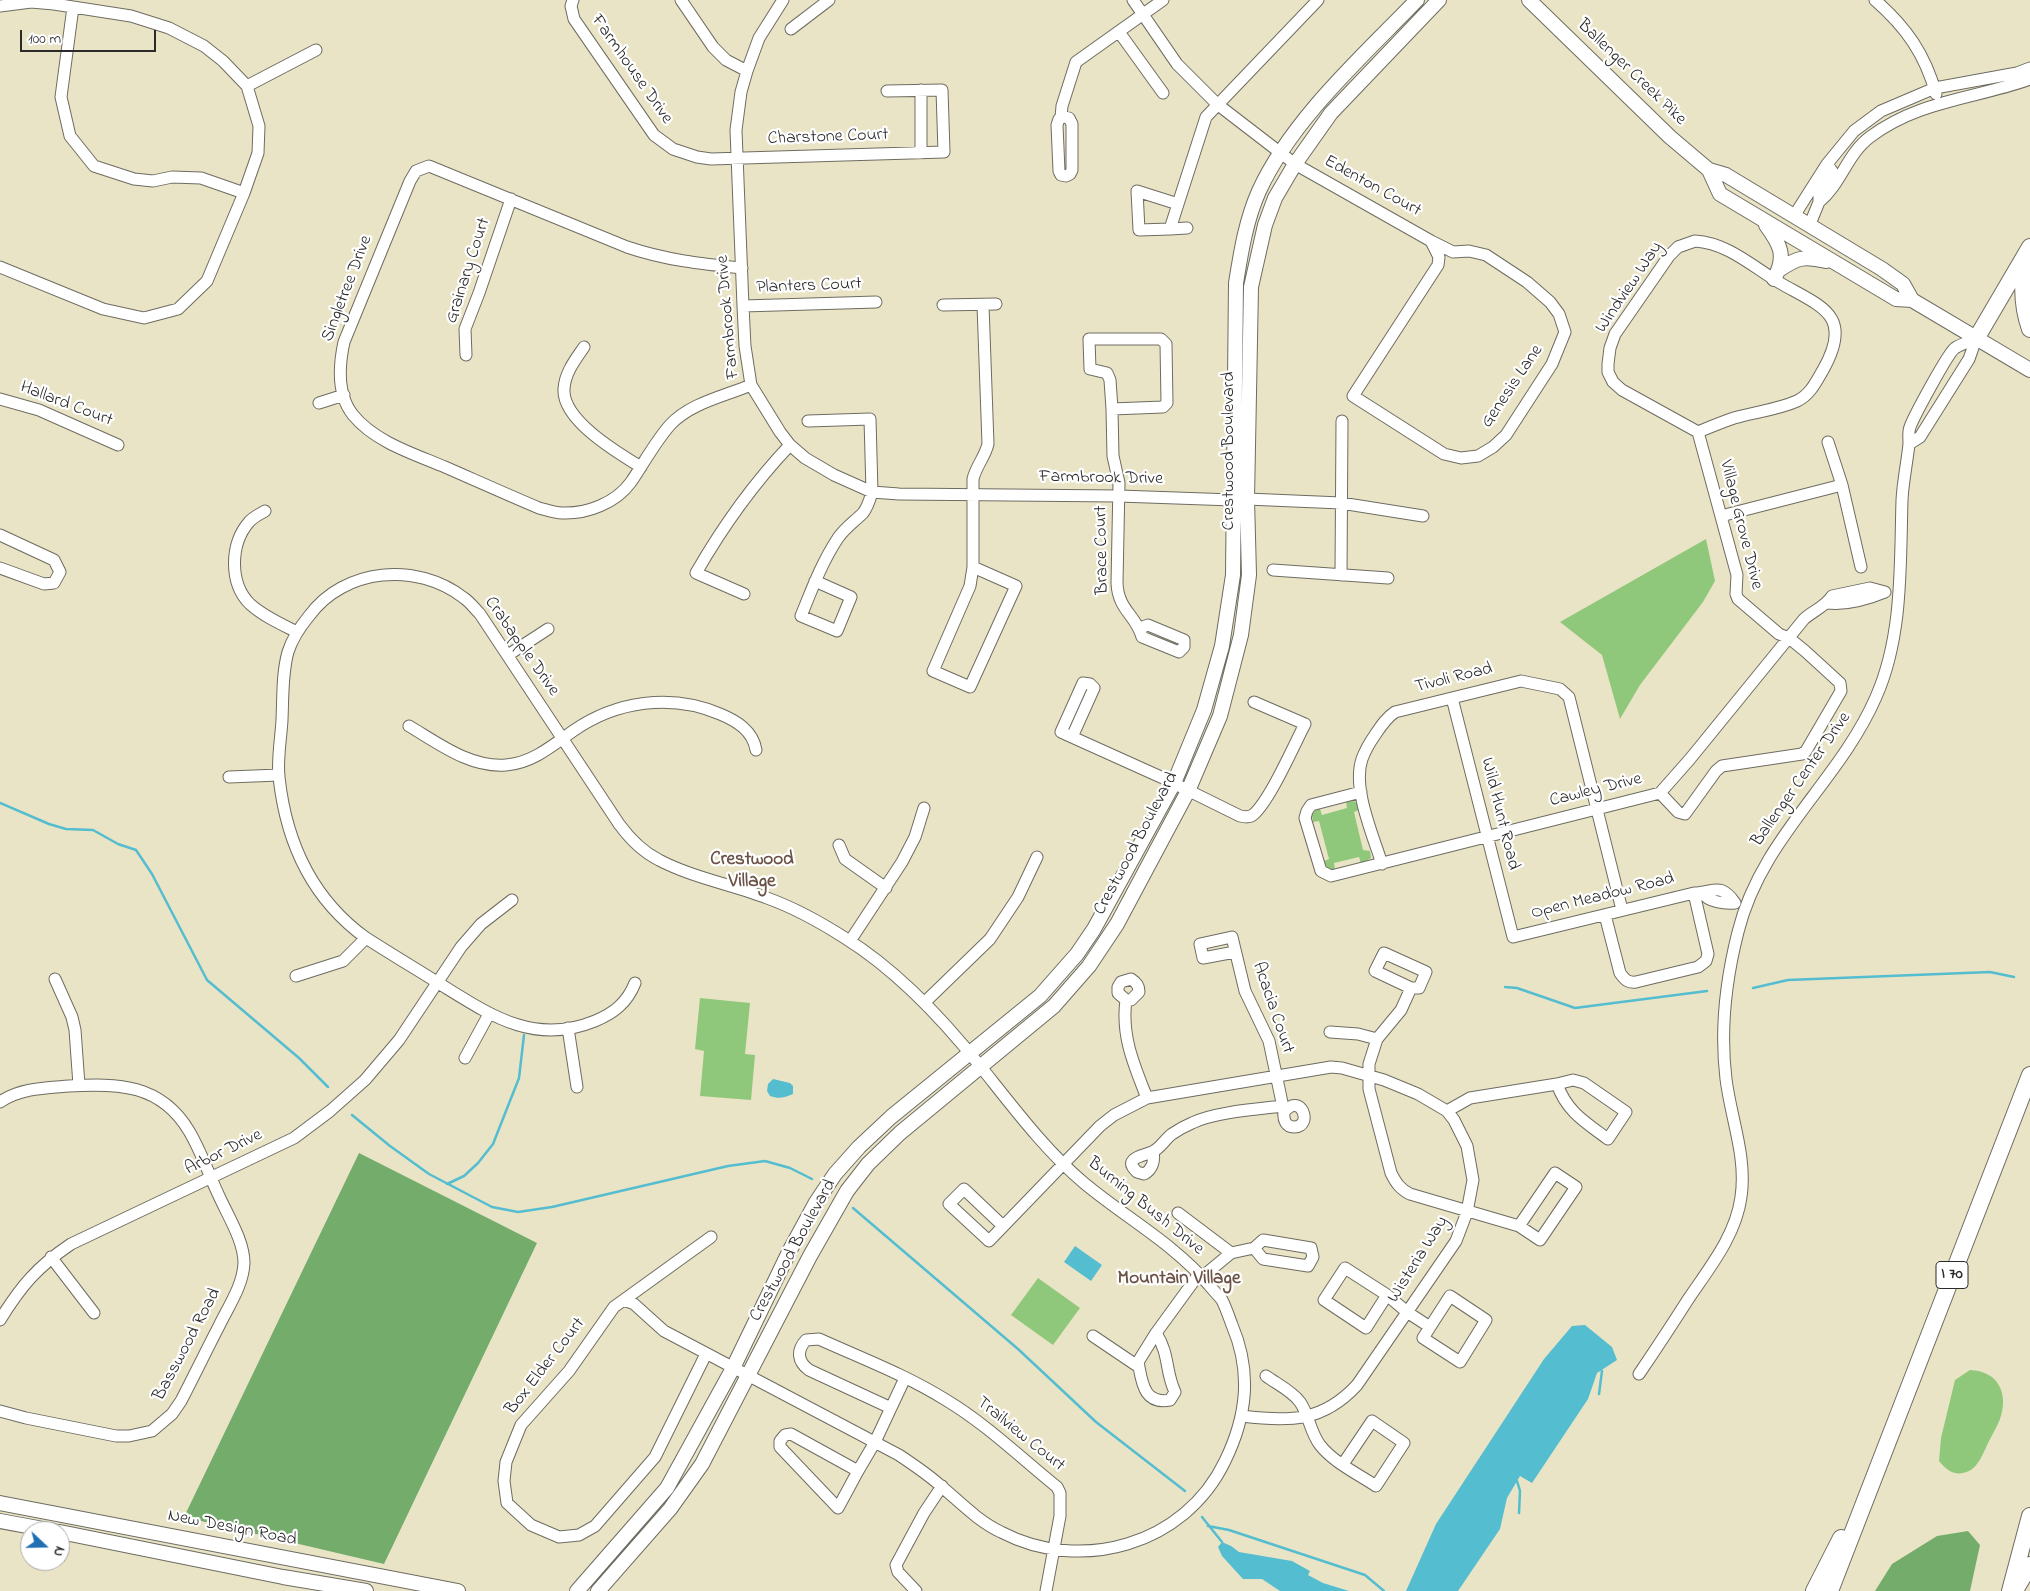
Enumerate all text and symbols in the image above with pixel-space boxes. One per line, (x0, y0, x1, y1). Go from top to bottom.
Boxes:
street label: Farmhouse Drive (585, 11, 677, 129)
street label: Ballenger Creek Pike (1572, 15, 1690, 131)
scale bar (22, 20, 159, 52)
text: 100 m (28, 28, 61, 50)
street label: Charstone Court (767, 125, 889, 151)
street label: Edenton Court (1320, 151, 1424, 223)
street label: Grainary Court (442, 216, 496, 326)
street label: Singletree Drive (318, 233, 378, 345)
street label: Windview Way (1592, 238, 1668, 338)
street label: Farmbrook Drive (713, 254, 745, 380)
street label: Planters Court (756, 274, 862, 300)
street label: Genesis Lane (1477, 341, 1549, 433)
street label: Crestwood Boulevard (1219, 372, 1241, 530)
street label: Hallard Court (17, 377, 115, 433)
street label: Village Grove Drive (1713, 458, 1767, 592)
street label: Farmbrook Drive (1039, 467, 1163, 491)
street label: Brace Court (1091, 505, 1115, 595)
street label: Crabapple Drive (479, 593, 563, 701)
street label: Tivoli Road (1413, 659, 1495, 699)
street label: Ballenger Center Drive (1747, 708, 1857, 852)
street label: Wild Hunt Road (1475, 756, 1523, 872)
street label: Crestwood Boulevard (1090, 769, 1184, 919)
street label: Cawley Drive (1548, 769, 1644, 813)
district label: Crestwood Village (710, 850, 794, 894)
street label: Open Meadow Road (1529, 869, 1677, 925)
street label: Acacia Court (1246, 959, 1298, 1057)
street label: Arbor Drive (182, 1125, 266, 1181)
street label: Burning Bush Drive (1082, 1153, 1208, 1261)
street label: Crestwood Boulevard (746, 1176, 842, 1326)
street label: Wisteria Way (1384, 1213, 1454, 1307)
road number: I 70 (1936, 1262, 1968, 1288)
district label: Mountain Village (1118, 1269, 1240, 1291)
street label: Basswood Road (149, 1285, 227, 1405)
street label: Box Elder Court (501, 1314, 591, 1420)
street label: Trailview Court (971, 1393, 1069, 1477)
street label: New Design Road (166, 1506, 298, 1552)
north arrow (20, 1521, 70, 1571)
text: N (47, 1543, 70, 1559)

